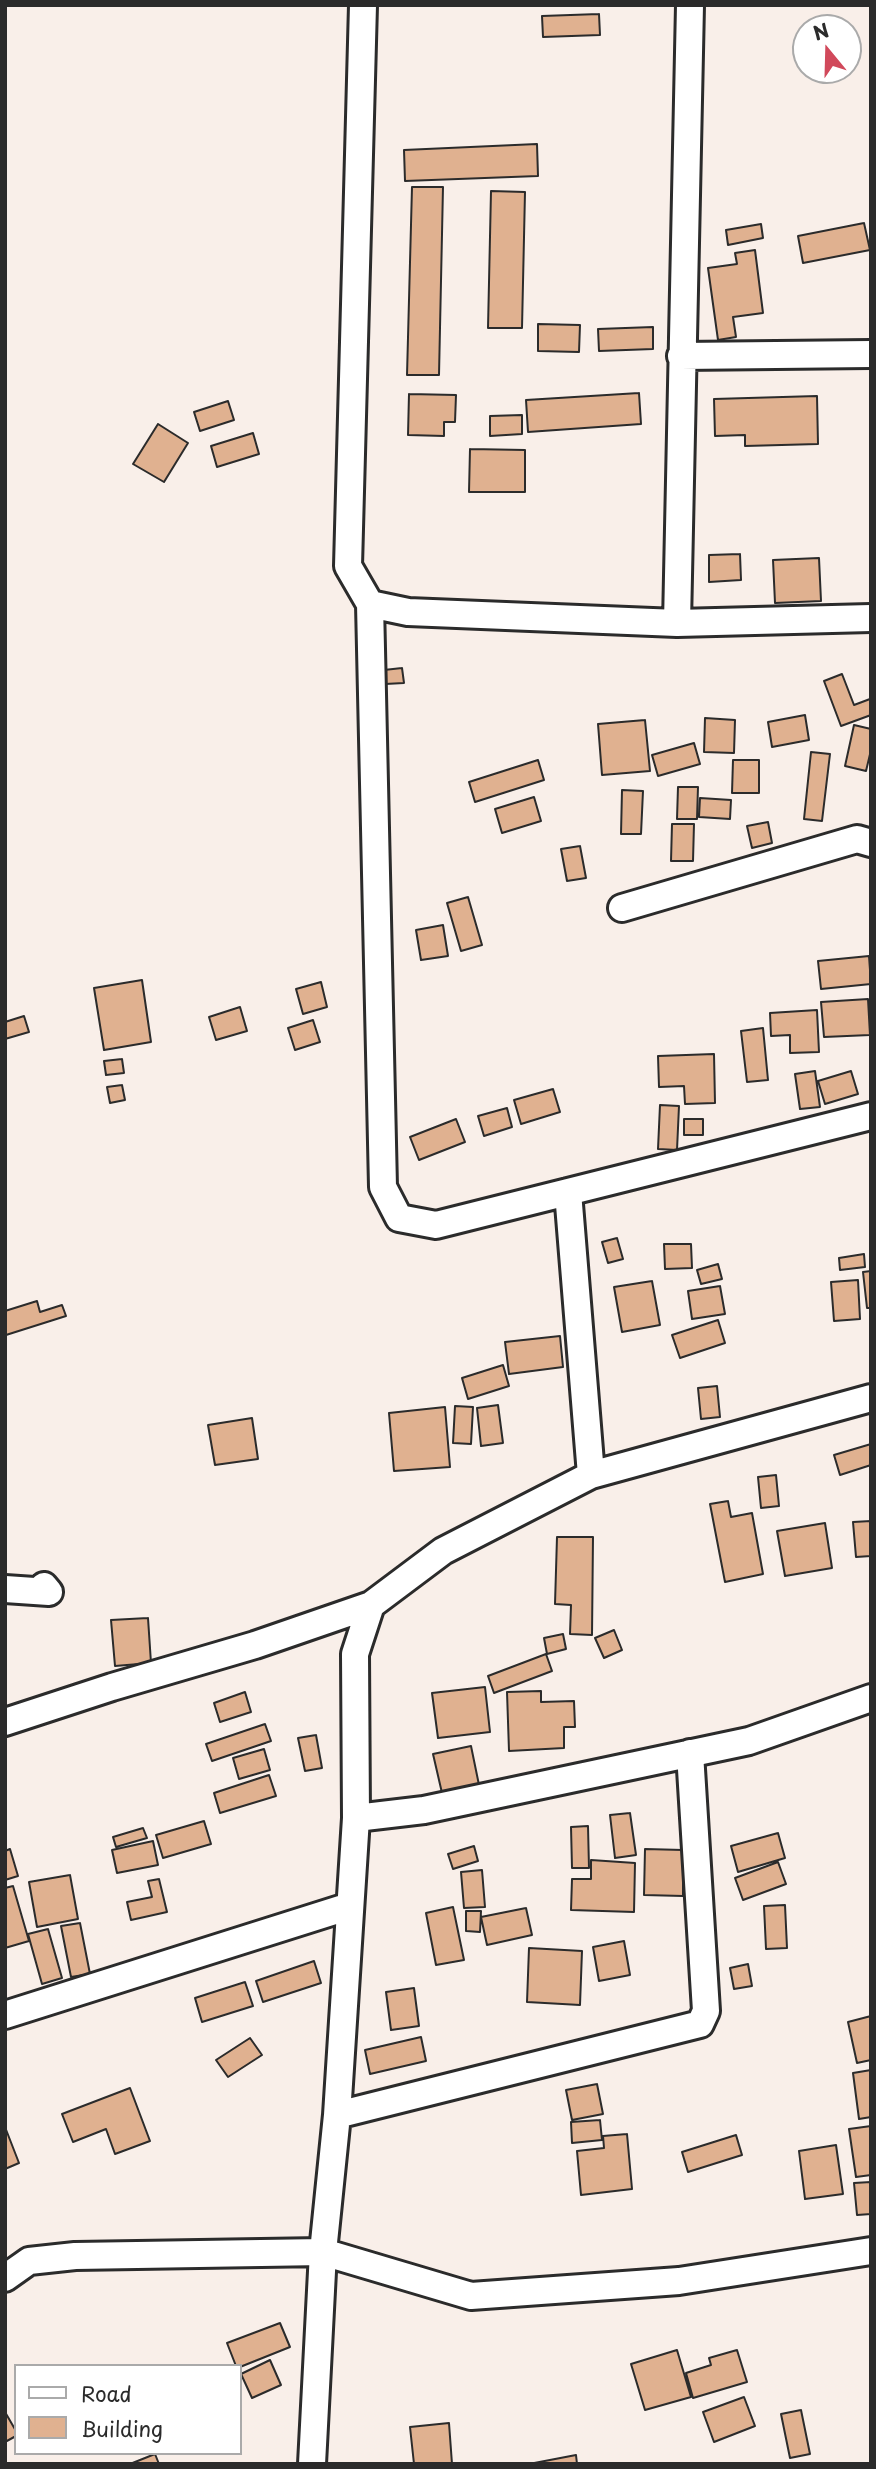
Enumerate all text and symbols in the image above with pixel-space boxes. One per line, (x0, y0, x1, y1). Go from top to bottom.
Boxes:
north arrow (792, 14, 862, 84)
text: N (809, 15, 832, 47)
legend (14, 2364, 242, 2455)
text: Road (81, 2377, 132, 2409)
text: Building (81, 2412, 163, 2444)

